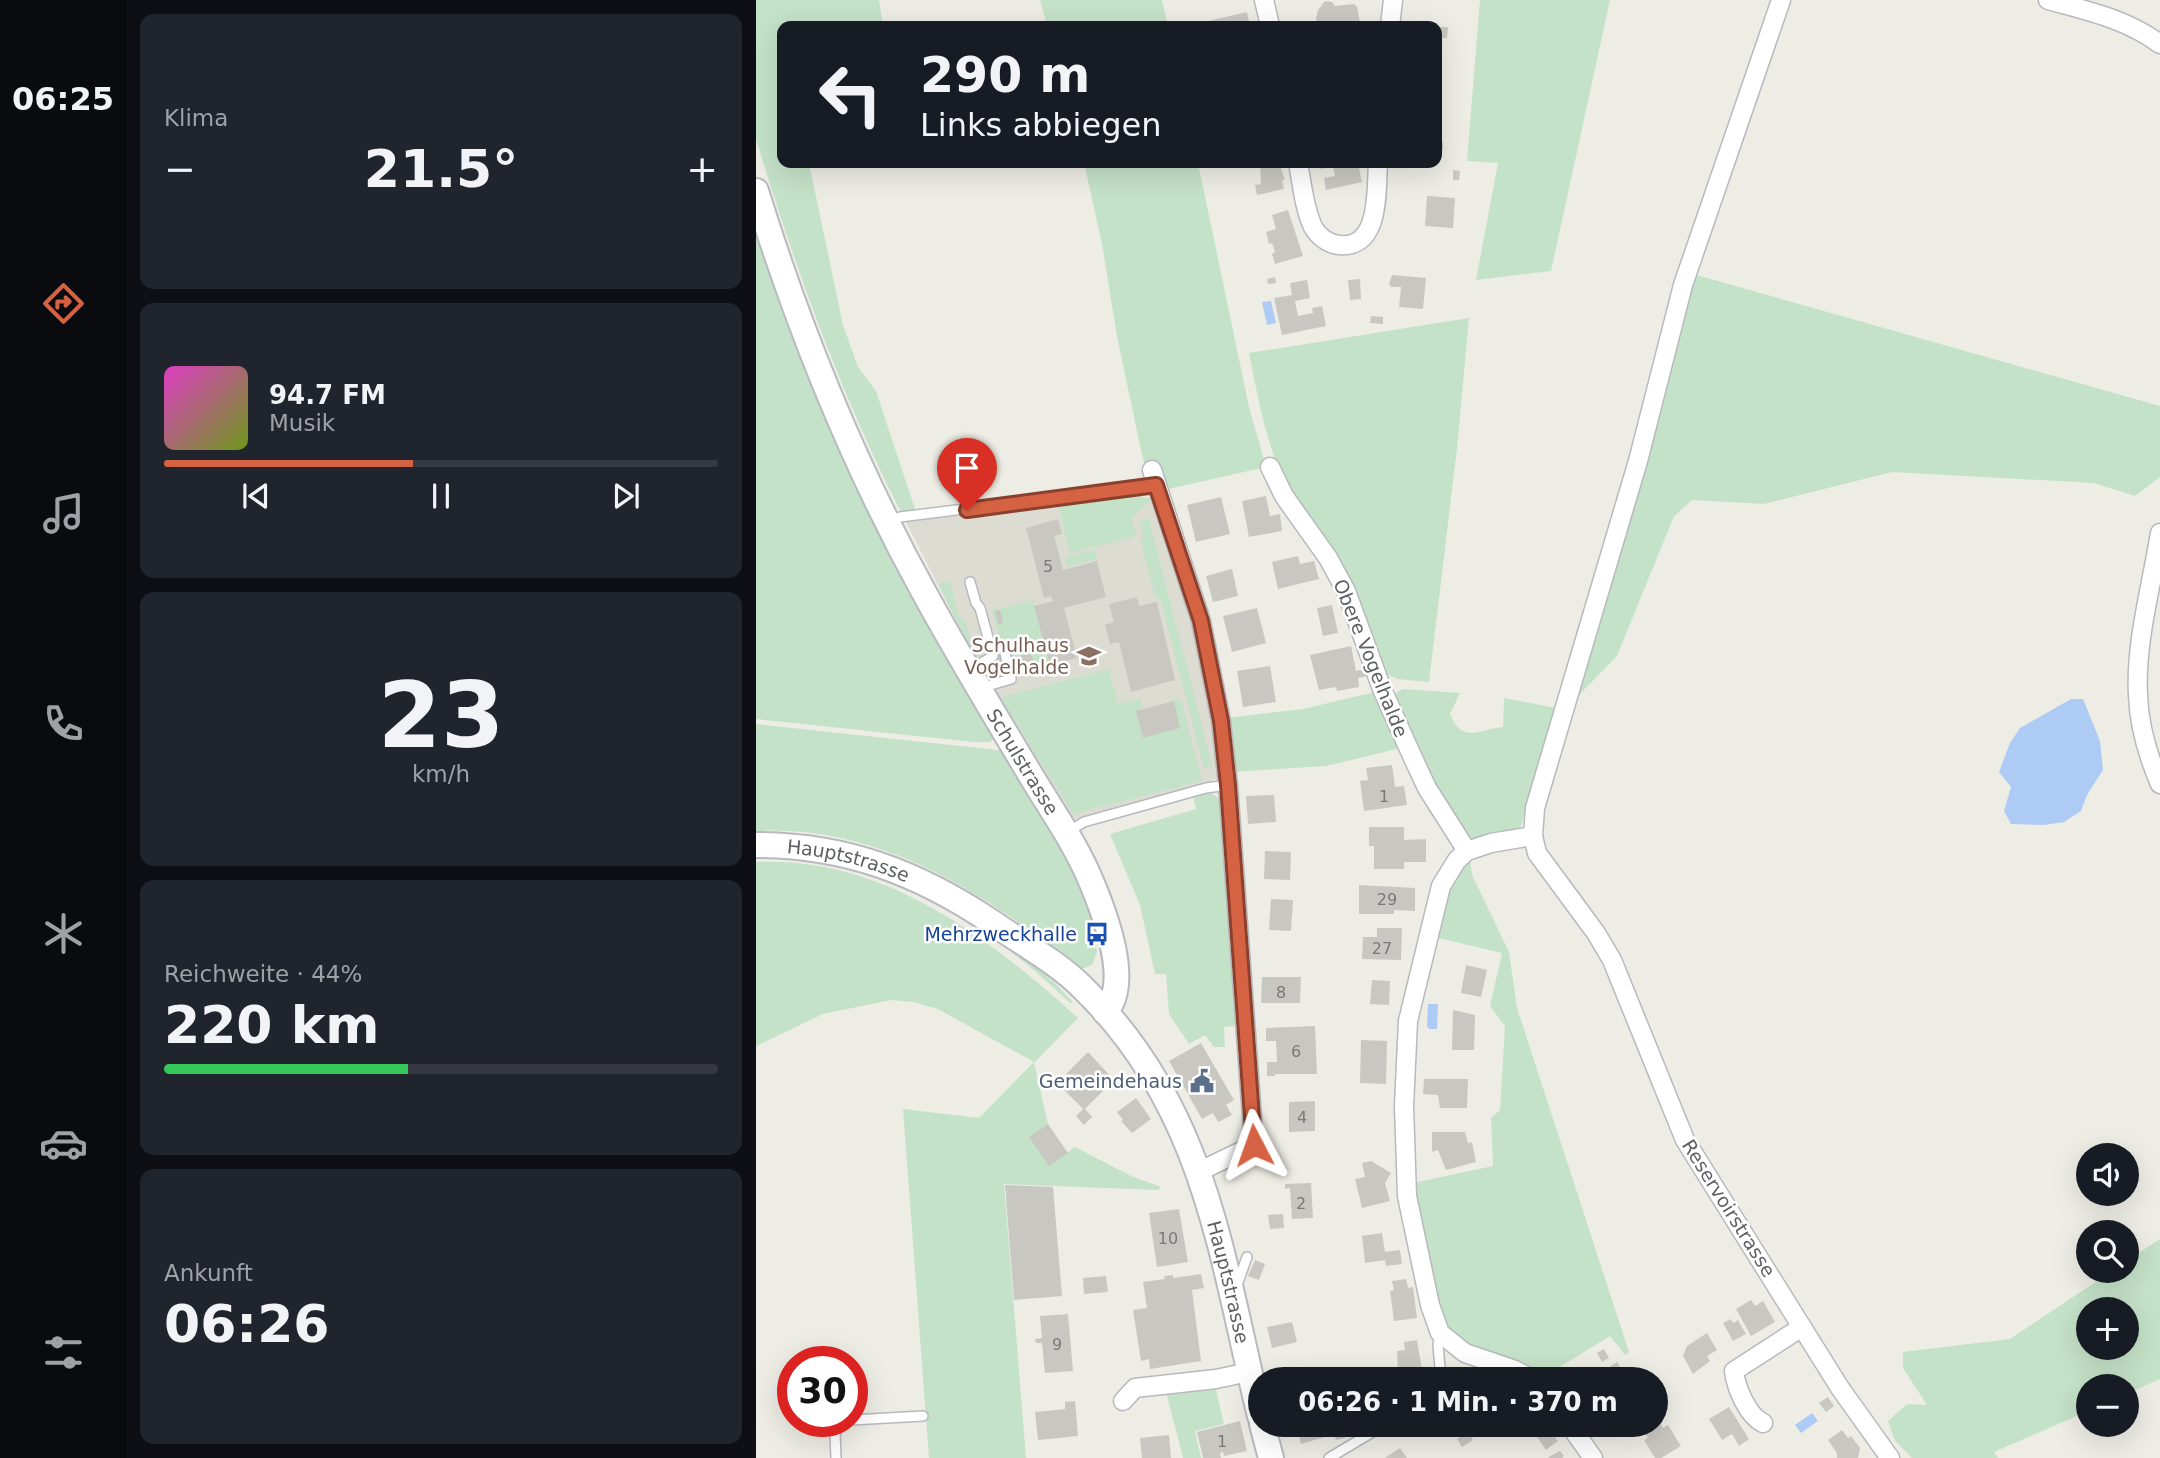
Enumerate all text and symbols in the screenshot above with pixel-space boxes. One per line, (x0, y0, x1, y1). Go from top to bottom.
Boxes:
text: 290 m (920, 47, 1090, 104)
icon: left (805, 49, 896, 140)
text: 06:25 (12, 80, 114, 118)
text: Klima (164, 105, 228, 131)
text: Links abbiegen (920, 106, 1161, 144)
text: 21.5° (364, 139, 518, 199)
text: − (164, 147, 196, 191)
text: + (686, 147, 718, 191)
icon: directions (39, 279, 88, 328)
text: 94.7 FM (269, 380, 386, 410)
text: Musik (269, 410, 335, 436)
pin (937, 438, 997, 510)
icon: arrive (948, 449, 986, 487)
icon: previous (237, 477, 275, 515)
icon: pause (422, 477, 460, 515)
icon: next (607, 477, 645, 515)
icon: music (39, 489, 88, 538)
house number: 5 (1043, 557, 1053, 576)
street label: Obere Vogelhalde (1329, 576, 1413, 740)
place label: Schulhaus Vogelhalde (964, 634, 1069, 678)
school or university icon: Schulhaus Vogelhalde (1075, 642, 1103, 670)
text: 23 (378, 663, 504, 768)
icon: phone (39, 699, 88, 748)
street label: Schulstrasse (982, 705, 1063, 819)
text: km/h (412, 761, 470, 787)
house number: 1 (1379, 787, 1389, 806)
street label: Hauptstrasse (786, 835, 913, 886)
house number: 29 (1377, 890, 1397, 909)
icon: climate (39, 909, 88, 958)
bus stop icon: Mehrzweckhalle (1083, 920, 1111, 948)
place label: Mehrzweckhalle (924, 923, 1077, 945)
house number: 27 (1372, 939, 1392, 958)
text: Reichweite · 44% (164, 961, 362, 987)
house number: 8 (1276, 983, 1286, 1002)
text: 220 km (164, 995, 379, 1055)
house number: 6 (1291, 1042, 1301, 1061)
public building icon: Gemeindehaus (1188, 1067, 1216, 1095)
place label: Gemeindehaus (1039, 1070, 1182, 1092)
position arrow (1217, 1108, 1291, 1182)
house number: 4 (1297, 1108, 1307, 1127)
icon: car (39, 1119, 88, 1168)
street label: Reservoirstrasse (1678, 1135, 1780, 1281)
map controls (2076, 1143, 2139, 1437)
button: sound (2076, 1143, 2139, 1206)
house number: 2 (1296, 1194, 1306, 1213)
street label: Hauptstrasse (1203, 1218, 1254, 1346)
button: search (2076, 1220, 2139, 1283)
house number: 10 (1158, 1229, 1178, 1248)
text: Ankunft (164, 1260, 253, 1286)
text: 06:26 (164, 1294, 330, 1354)
button: + (2076, 1297, 2139, 1360)
icon: filters (39, 1328, 88, 1377)
house number: 9 (1052, 1335, 1062, 1354)
speed limit sign: 30 (777, 1346, 868, 1437)
button: − (2076, 1374, 2139, 1437)
text: 06:26 · 1 Min. · 370 m (1298, 1387, 1618, 1417)
house number: 1 (1217, 1432, 1227, 1451)

